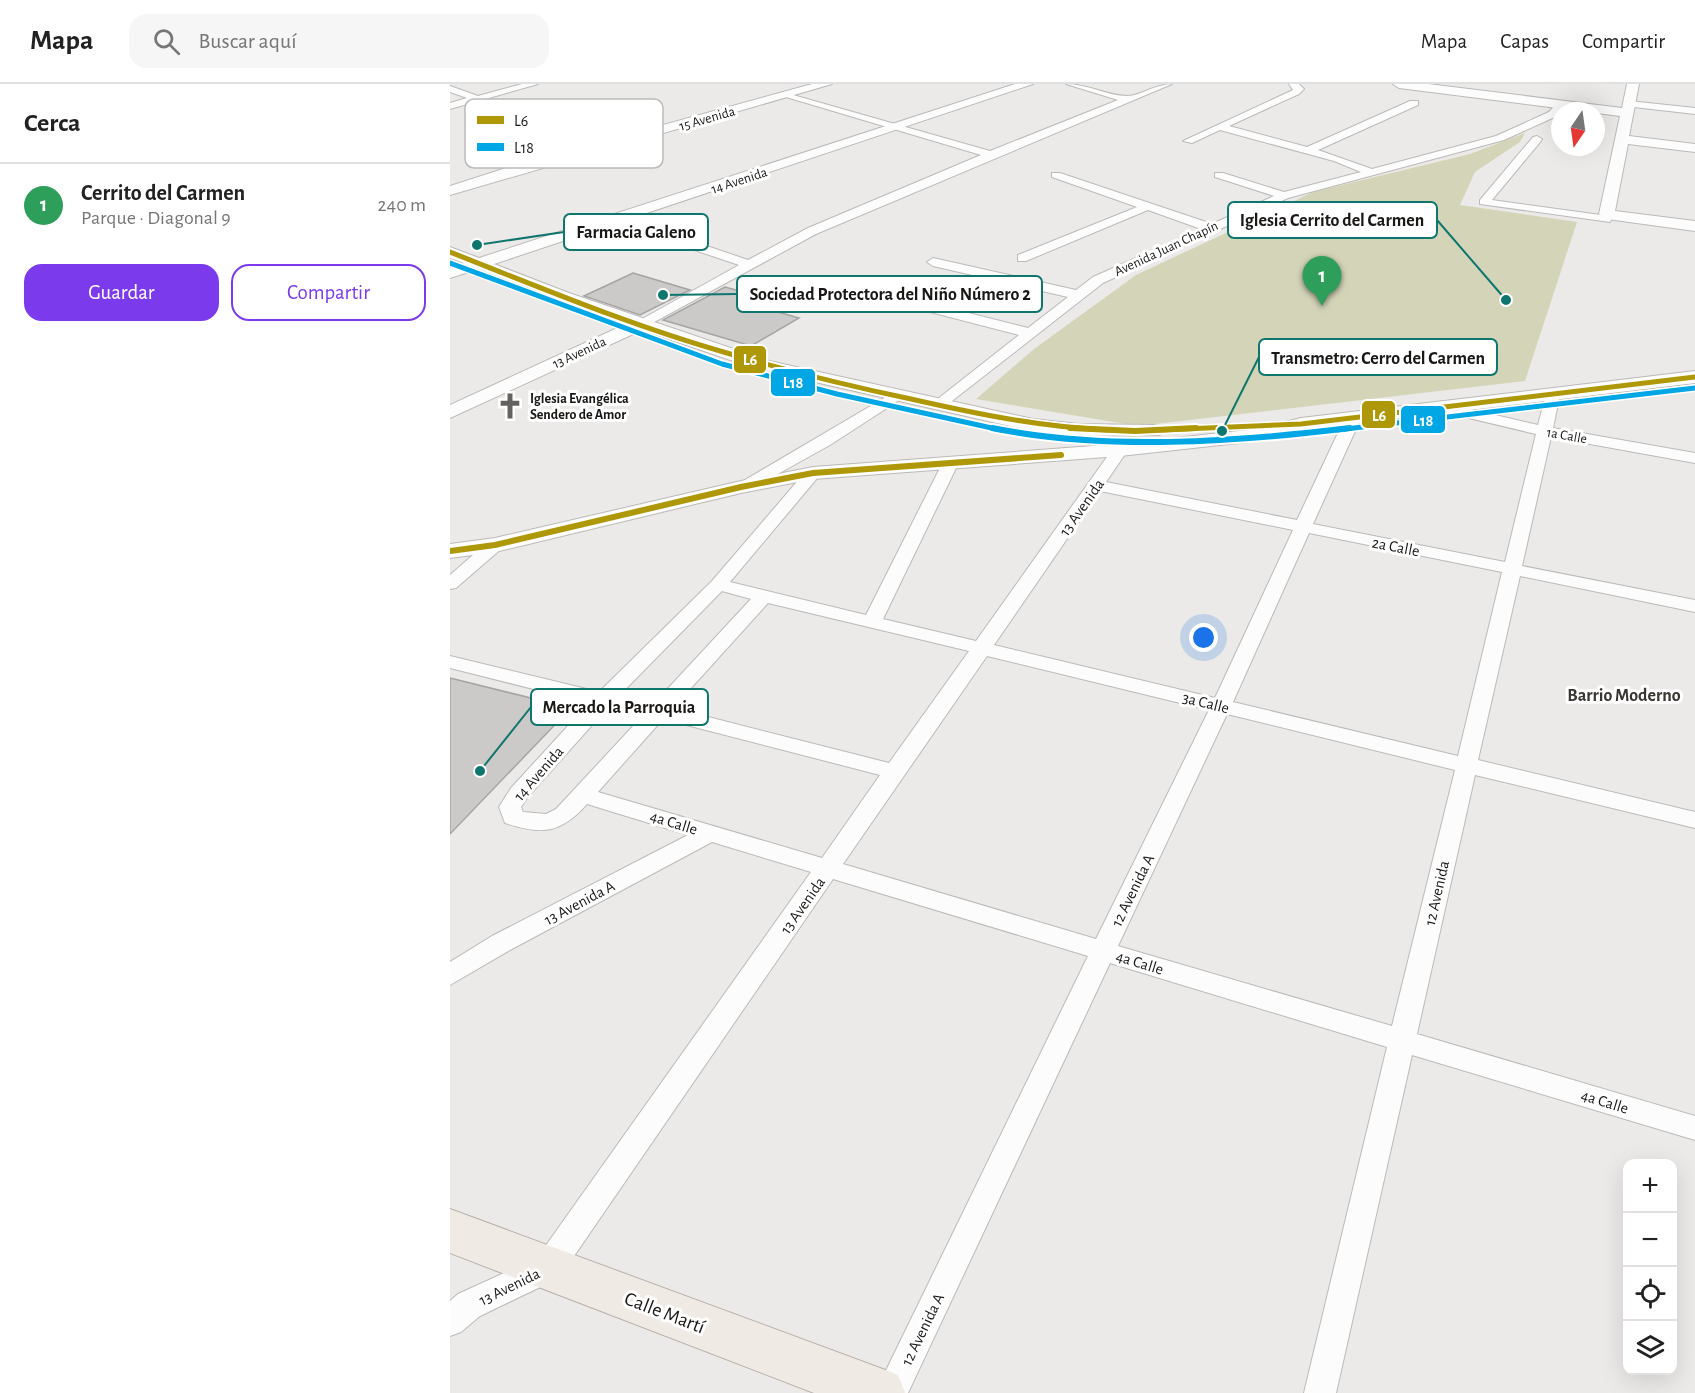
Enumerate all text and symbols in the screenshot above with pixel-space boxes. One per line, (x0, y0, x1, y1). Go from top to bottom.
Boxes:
search box (129, 14, 549, 68)
icon: search (150, 25, 183, 58)
text: Mapa (30, 27, 93, 55)
text: Buscar aquí (198, 30, 297, 52)
text: Mapa (1421, 31, 1467, 52)
text: Capas (1500, 31, 1549, 52)
text: Compartir (1582, 31, 1665, 52)
legend (465, 99, 663, 168)
north arrow (1551, 102, 1605, 156)
street label: 15 Avenida (678, 104, 737, 134)
text: Cerca (24, 110, 81, 136)
text: L6 (514, 113, 528, 129)
text: L18 (514, 140, 534, 156)
street label: 14 Avenida (709, 165, 770, 197)
text: Cerrito del Carmen (81, 182, 245, 204)
text: 1 (40, 195, 47, 215)
text: 240 m (377, 195, 426, 215)
callout: Iglesia Cerrito del Carmen (1228, 202, 1437, 238)
text: Parque · Diagonal 9 (81, 208, 231, 228)
text: Iglesia Cerrito del Carmen (1240, 212, 1424, 230)
callout: Farmacia Galeno (564, 214, 708, 250)
street label: Avenida Juan Chapín (1112, 219, 1220, 279)
text: Farmacia Galeno (576, 224, 696, 242)
pin: 1 (1302, 256, 1342, 306)
button: Guardar (24, 264, 219, 321)
button: Compartir (231, 264, 426, 321)
callout: Sociedad Protectora del Niño Número 2 (737, 276, 1042, 312)
text: Sociedad Protectora del Niño Número 2 (749, 286, 1031, 304)
street label: 13 Avenida (551, 334, 609, 371)
callout: Transmetro: Cerro del Carmen (1259, 339, 1497, 375)
line badge: L6 (733, 345, 767, 374)
text: Transmetro: Cerro del Carmen (1271, 350, 1485, 368)
text: L6 (743, 352, 758, 368)
line badge: L18 (770, 368, 816, 397)
text: L18 (783, 375, 803, 391)
church icon: Iglesia Evangélica Sendero de Amor (495, 391, 525, 421)
place label: Iglesia Evangélica Sendero de Amor (530, 392, 629, 422)
line badge: L6 (1361, 400, 1396, 429)
line badge: L18 (1400, 405, 1446, 434)
text: L6 (1372, 408, 1387, 424)
text: L18 (1413, 413, 1433, 429)
street label: 1a Calle (1546, 426, 1588, 446)
street label: 13 Avenida (1057, 476, 1107, 539)
street label: 2a Calle (1371, 535, 1421, 559)
your location (1189, 623, 1218, 652)
district label: Barrio Moderno (1567, 687, 1681, 705)
callout: Mercado la Parroquia (531, 689, 708, 725)
street label: 3a Calle (1181, 689, 1231, 716)
text: Mercado la Parroquia (542, 699, 696, 717)
street label: 14 Avenida (511, 743, 567, 804)
street label: 4a Calle (648, 808, 699, 838)
street label: 12 Avenida A (1109, 852, 1157, 929)
street label: 12 Avenida (1422, 859, 1452, 927)
street label: 13 Avenida (778, 874, 828, 937)
street label: 13 Avenida A (542, 878, 617, 928)
street label: 4a Calle (1114, 948, 1165, 978)
street label: 4a Calle (1579, 1087, 1630, 1117)
map controls (1623, 1159, 1677, 1375)
button: + (1623, 1159, 1677, 1213)
button: − (1623, 1213, 1677, 1267)
street label: 13 Avenida (477, 1265, 542, 1308)
button: locate (1623, 1267, 1677, 1321)
street label: Calle Martí (622, 1288, 708, 1337)
street label: 12 Avenida A (899, 1291, 947, 1368)
button: layers (1623, 1321, 1677, 1375)

